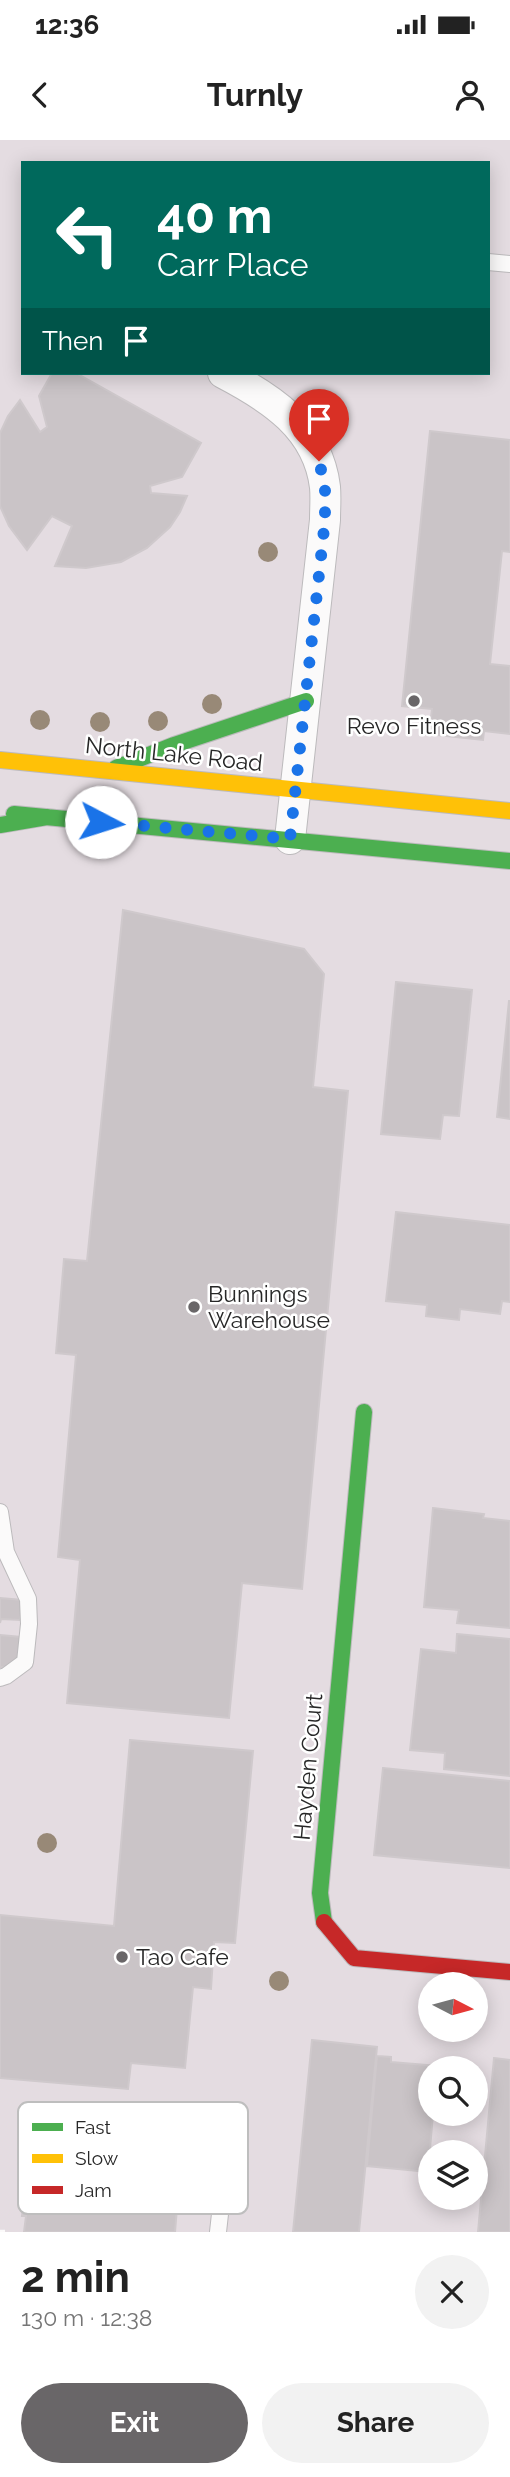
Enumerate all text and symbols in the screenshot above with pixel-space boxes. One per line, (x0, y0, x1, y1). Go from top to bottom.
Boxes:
text: 12:36 (35, 10, 99, 40)
icon: back (21, 76, 59, 114)
text: Turnly (207, 76, 303, 113)
icon: person (451, 76, 489, 114)
text: 40 m (157, 187, 272, 244)
icon: left (42, 189, 133, 280)
text: Carr Place (157, 246, 309, 283)
icon: arrive (117, 322, 155, 360)
text: Then (42, 326, 103, 356)
pin (289, 389, 349, 461)
icon: arrive (300, 400, 338, 438)
marker: Revo Fitness (406, 693, 422, 709)
place label: Revo Fitness (347, 712, 481, 739)
street label: North Lake Road (84, 731, 264, 776)
position arrow (64, 785, 138, 859)
place label: Bunnings Warehouse (208, 1280, 330, 1333)
marker: Bunnings Warehouse (186, 1299, 202, 1315)
street label: Hayden Court (288, 1692, 327, 1841)
place label: Tao Cafe (136, 1943, 229, 1970)
marker: Tao Cafe (114, 1949, 130, 1965)
north arrow (418, 1972, 488, 2042)
map controls (418, 1972, 488, 2210)
button: search (418, 2056, 488, 2126)
legend (18, 2102, 248, 2214)
text: Fast (75, 2116, 111, 2138)
button: layers (418, 2140, 488, 2210)
text: Slow (75, 2147, 119, 2169)
text: Jam (75, 2179, 112, 2201)
text: 2 min (21, 2253, 130, 2302)
button: close (415, 2255, 489, 2329)
text: 130 m · 12:38 (21, 2304, 152, 2331)
button: Exit (21, 2383, 248, 2463)
button: Share (262, 2383, 489, 2463)

